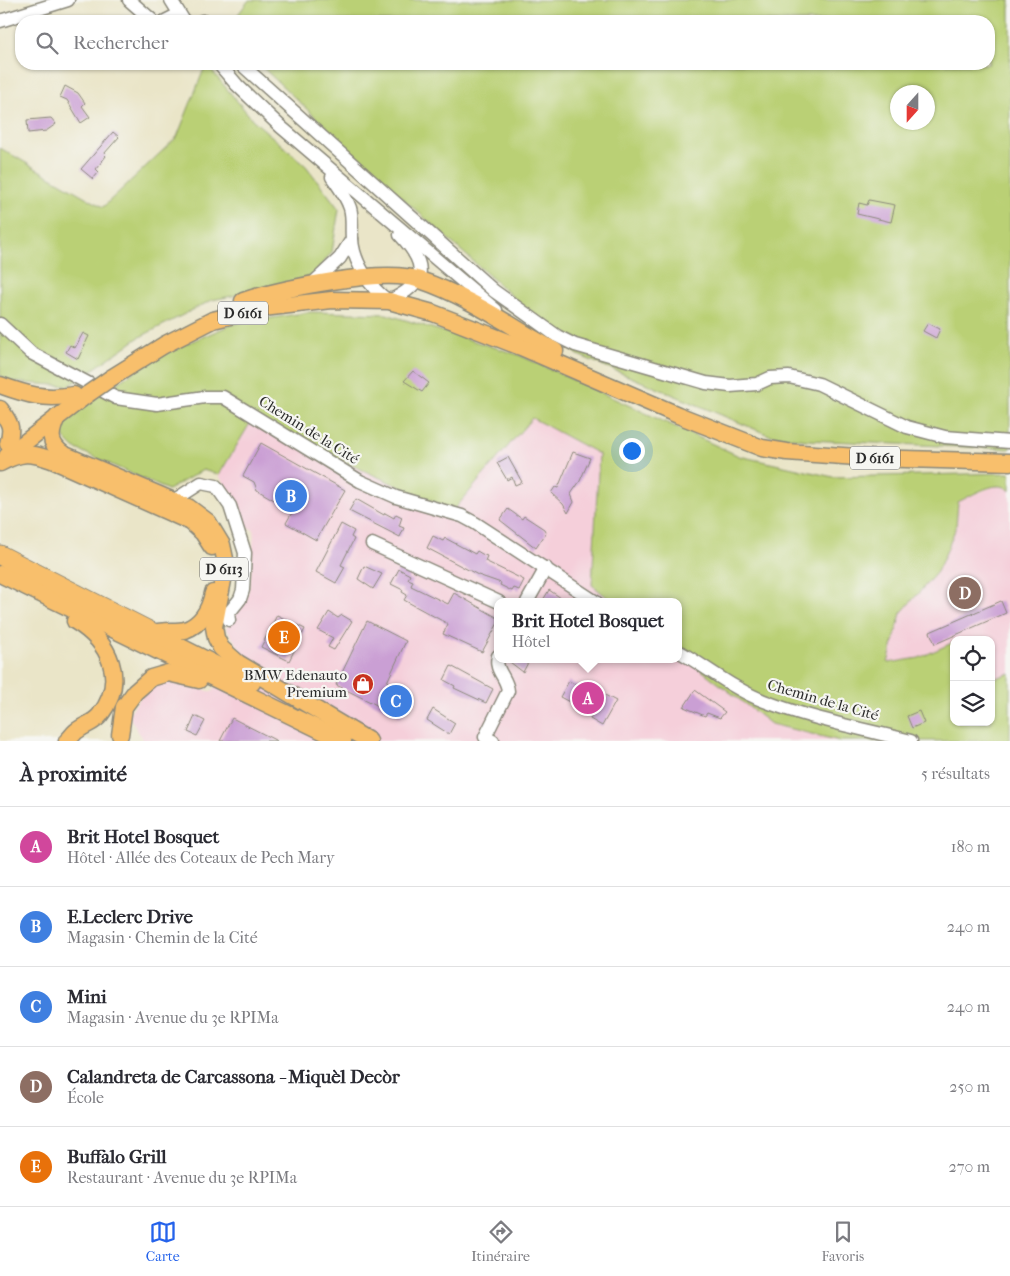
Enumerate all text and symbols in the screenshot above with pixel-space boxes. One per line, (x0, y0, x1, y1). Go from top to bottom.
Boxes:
search box (15, 15, 995, 70)
icon: search (33, 29, 61, 57)
text: Rechercher (73, 32, 169, 54)
north arrow (890, 85, 935, 130)
road number: D 6161 (218, 302, 268, 324)
street label: Chemin de la Cité (256, 392, 363, 468)
your location (619, 438, 645, 464)
road number: D 6161 (850, 446, 900, 469)
pin: B (275, 477, 307, 515)
road number: D 6113 (200, 558, 248, 580)
pin: D (949, 574, 981, 612)
popup (494, 598, 682, 663)
text: Brit Hotel Bosquet (512, 610, 664, 632)
pin: E (268, 618, 300, 656)
text: Hôtel (512, 632, 550, 651)
map controls (950, 636, 995, 726)
button: locate (950, 636, 995, 681)
place label: BMW Edenauto Premium (244, 666, 348, 701)
shop icon: BMW Edenauto Premium (351, 672, 375, 696)
street label: Chemin de la Cité (765, 676, 881, 725)
pin: A (572, 679, 604, 717)
button: layers (950, 681, 995, 726)
pin: C (380, 682, 412, 720)
text: À proximité (20, 762, 127, 786)
text: 5 résultats (921, 764, 990, 783)
text: Brit Hotel Bosquet (67, 826, 219, 848)
text: A (31, 837, 41, 856)
text: 180 m (951, 837, 990, 856)
text: Hôtel · Allée des Coteaux de Pech Mary (67, 848, 335, 867)
text: E.Leclerc Drive (67, 906, 193, 928)
text: B (31, 917, 41, 936)
text: 240 m (947, 917, 990, 936)
text: Magasin · Chemin de la Cité (67, 928, 258, 947)
text: Mini (67, 986, 107, 1008)
text: C (31, 997, 41, 1016)
text: 240 m (947, 997, 990, 1016)
text: Magasin · Avenue du 3e RPIMa (67, 1008, 279, 1027)
text: Calandreta de Carcassona - Miquèl Decòr (67, 1066, 400, 1088)
text: D (30, 1077, 42, 1096)
text: 250 m (949, 1077, 990, 1096)
text: École (67, 1088, 104, 1107)
text: Buffalo Grill (67, 1146, 167, 1168)
text: E (31, 1157, 41, 1176)
text: 270 m (949, 1157, 990, 1176)
text: Restaurant · Avenue du 3e RPIMa (67, 1168, 297, 1187)
tab: Carte (146, 1218, 180, 1265)
tab: Itinéraire (471, 1218, 530, 1265)
tab: Favoris (822, 1218, 864, 1265)

